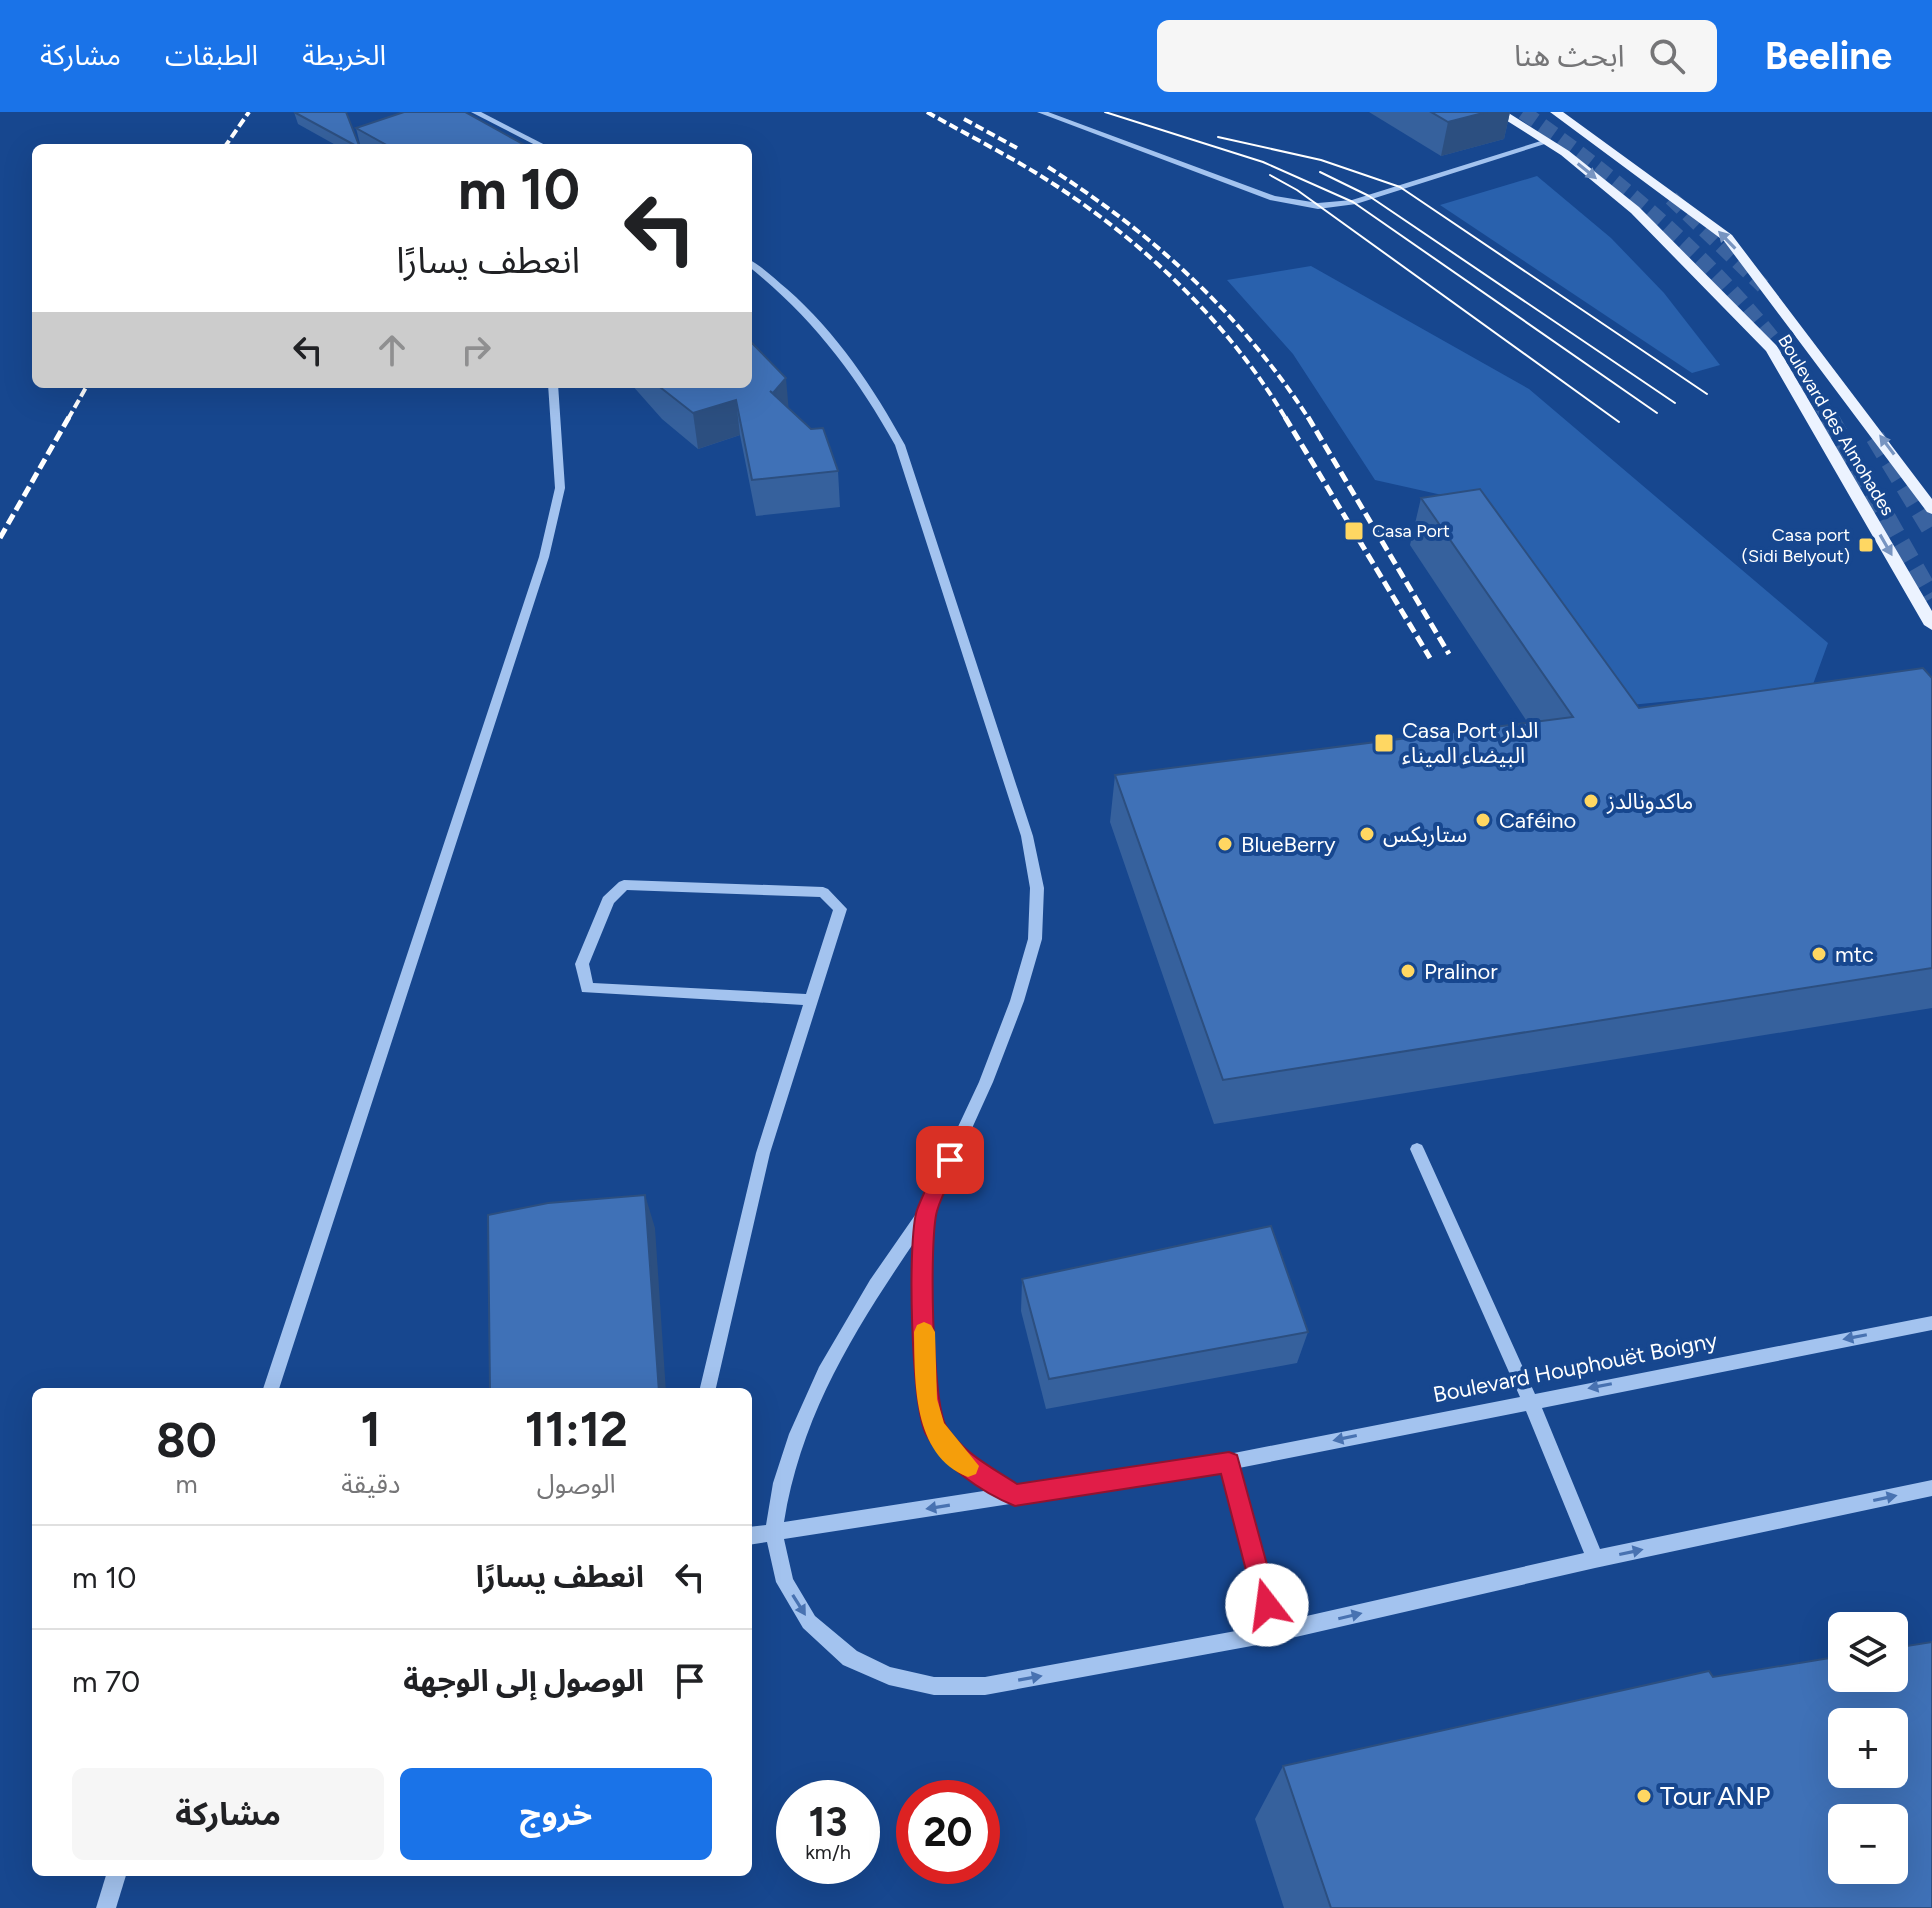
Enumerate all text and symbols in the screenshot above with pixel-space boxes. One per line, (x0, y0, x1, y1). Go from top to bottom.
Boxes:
search box (1157, 20, 1717, 92)
text: Beeline (1765, 33, 1892, 79)
icon: search (1645, 34, 1689, 78)
text: ابحث هنا (1514, 37, 1625, 74)
text: مشاركة (40, 38, 121, 72)
text: الطبقات (165, 38, 258, 72)
text: الخريطة (302, 38, 386, 72)
text: 10 m (458, 156, 580, 223)
one-way arrow (1577, 162, 1597, 179)
icon: left (608, 176, 712, 280)
one-way arrow (1719, 231, 1737, 250)
text: انعطف يسارًا (396, 239, 580, 282)
icon: left (286, 328, 330, 372)
icon: ahead (370, 328, 414, 372)
icon: right (454, 328, 498, 372)
street label: Boulevard des Almohades (1773, 330, 1899, 520)
one-way arrow (1879, 435, 1895, 455)
marker: Casa Port (1343, 520, 1365, 542)
place label: Casa Port (1372, 520, 1450, 542)
place label: Casa port (Sidi Belyout) (1742, 524, 1850, 567)
one-way arrow (1879, 534, 1893, 556)
marker: Casa port (Sidi Belyout) (1857, 536, 1875, 554)
place label: Casa Port الدار البيضاء الميناء (1402, 717, 1538, 769)
marker: Casa Port الدار البيضاء الميناء (1373, 732, 1395, 754)
place label: ماكدونالدز (1606, 788, 1693, 815)
marker: ماكدونالدز (1582, 792, 1600, 810)
place label: Caféino (1499, 807, 1576, 834)
marker: Caféino (1474, 811, 1492, 829)
place label: ستاربكس (1383, 821, 1467, 848)
marker: ستاربكس (1358, 825, 1376, 843)
place label: BlueBerry (1241, 831, 1336, 858)
marker: BlueBerry (1216, 835, 1234, 853)
place label: mtc (1835, 941, 1874, 968)
marker: mtc (1810, 945, 1828, 963)
place label: Pralinor (1424, 958, 1498, 985)
marker: Pralinor (1399, 962, 1417, 980)
pin (916, 1126, 984, 1194)
icon: arrive (928, 1138, 972, 1182)
street label: Boulevard Houphouët Boigny (1431, 1327, 1720, 1408)
one-way arrow (1843, 1332, 1868, 1344)
one-way arrow (1587, 1381, 1612, 1393)
text: 1 (361, 1400, 381, 1458)
text: 11:12 (525, 1400, 628, 1458)
text: 80 (156, 1411, 217, 1469)
one-way arrow (1333, 1432, 1358, 1445)
text: m (176, 1468, 198, 1500)
text: دقيقة (341, 1468, 400, 1500)
text: الوصول (537, 1468, 616, 1500)
one-way arrow (1873, 1491, 1898, 1504)
one-way arrow (925, 1501, 950, 1514)
one-way arrow (1619, 1545, 1644, 1558)
icon: left (668, 1555, 712, 1599)
text: انعطف يسارًا (476, 1558, 644, 1595)
text: 10 m (72, 1559, 137, 1596)
position arrow (1225, 1563, 1309, 1647)
one-way arrow (792, 1594, 806, 1616)
one-way arrow (1338, 1609, 1363, 1622)
map controls (1828, 1612, 1908, 1884)
button: layers (1828, 1612, 1908, 1692)
icon: arrive (668, 1659, 712, 1703)
text: الوصول إلى الوجهة (403, 1662, 644, 1699)
text: 70 m (72, 1663, 140, 1700)
one-way arrow (1018, 1671, 1043, 1683)
button: + (1828, 1708, 1908, 1788)
button: مشاركة (72, 1768, 384, 1860)
button: خروج (400, 1768, 712, 1860)
speed limit sign: 20 (896, 1780, 1000, 1884)
place label: Tour ANP (1660, 1780, 1770, 1812)
marker: Tour ANP (1635, 1787, 1653, 1805)
text: 13 (808, 1798, 848, 1846)
button: − (1828, 1804, 1908, 1884)
text: km/h (805, 1840, 851, 1864)

